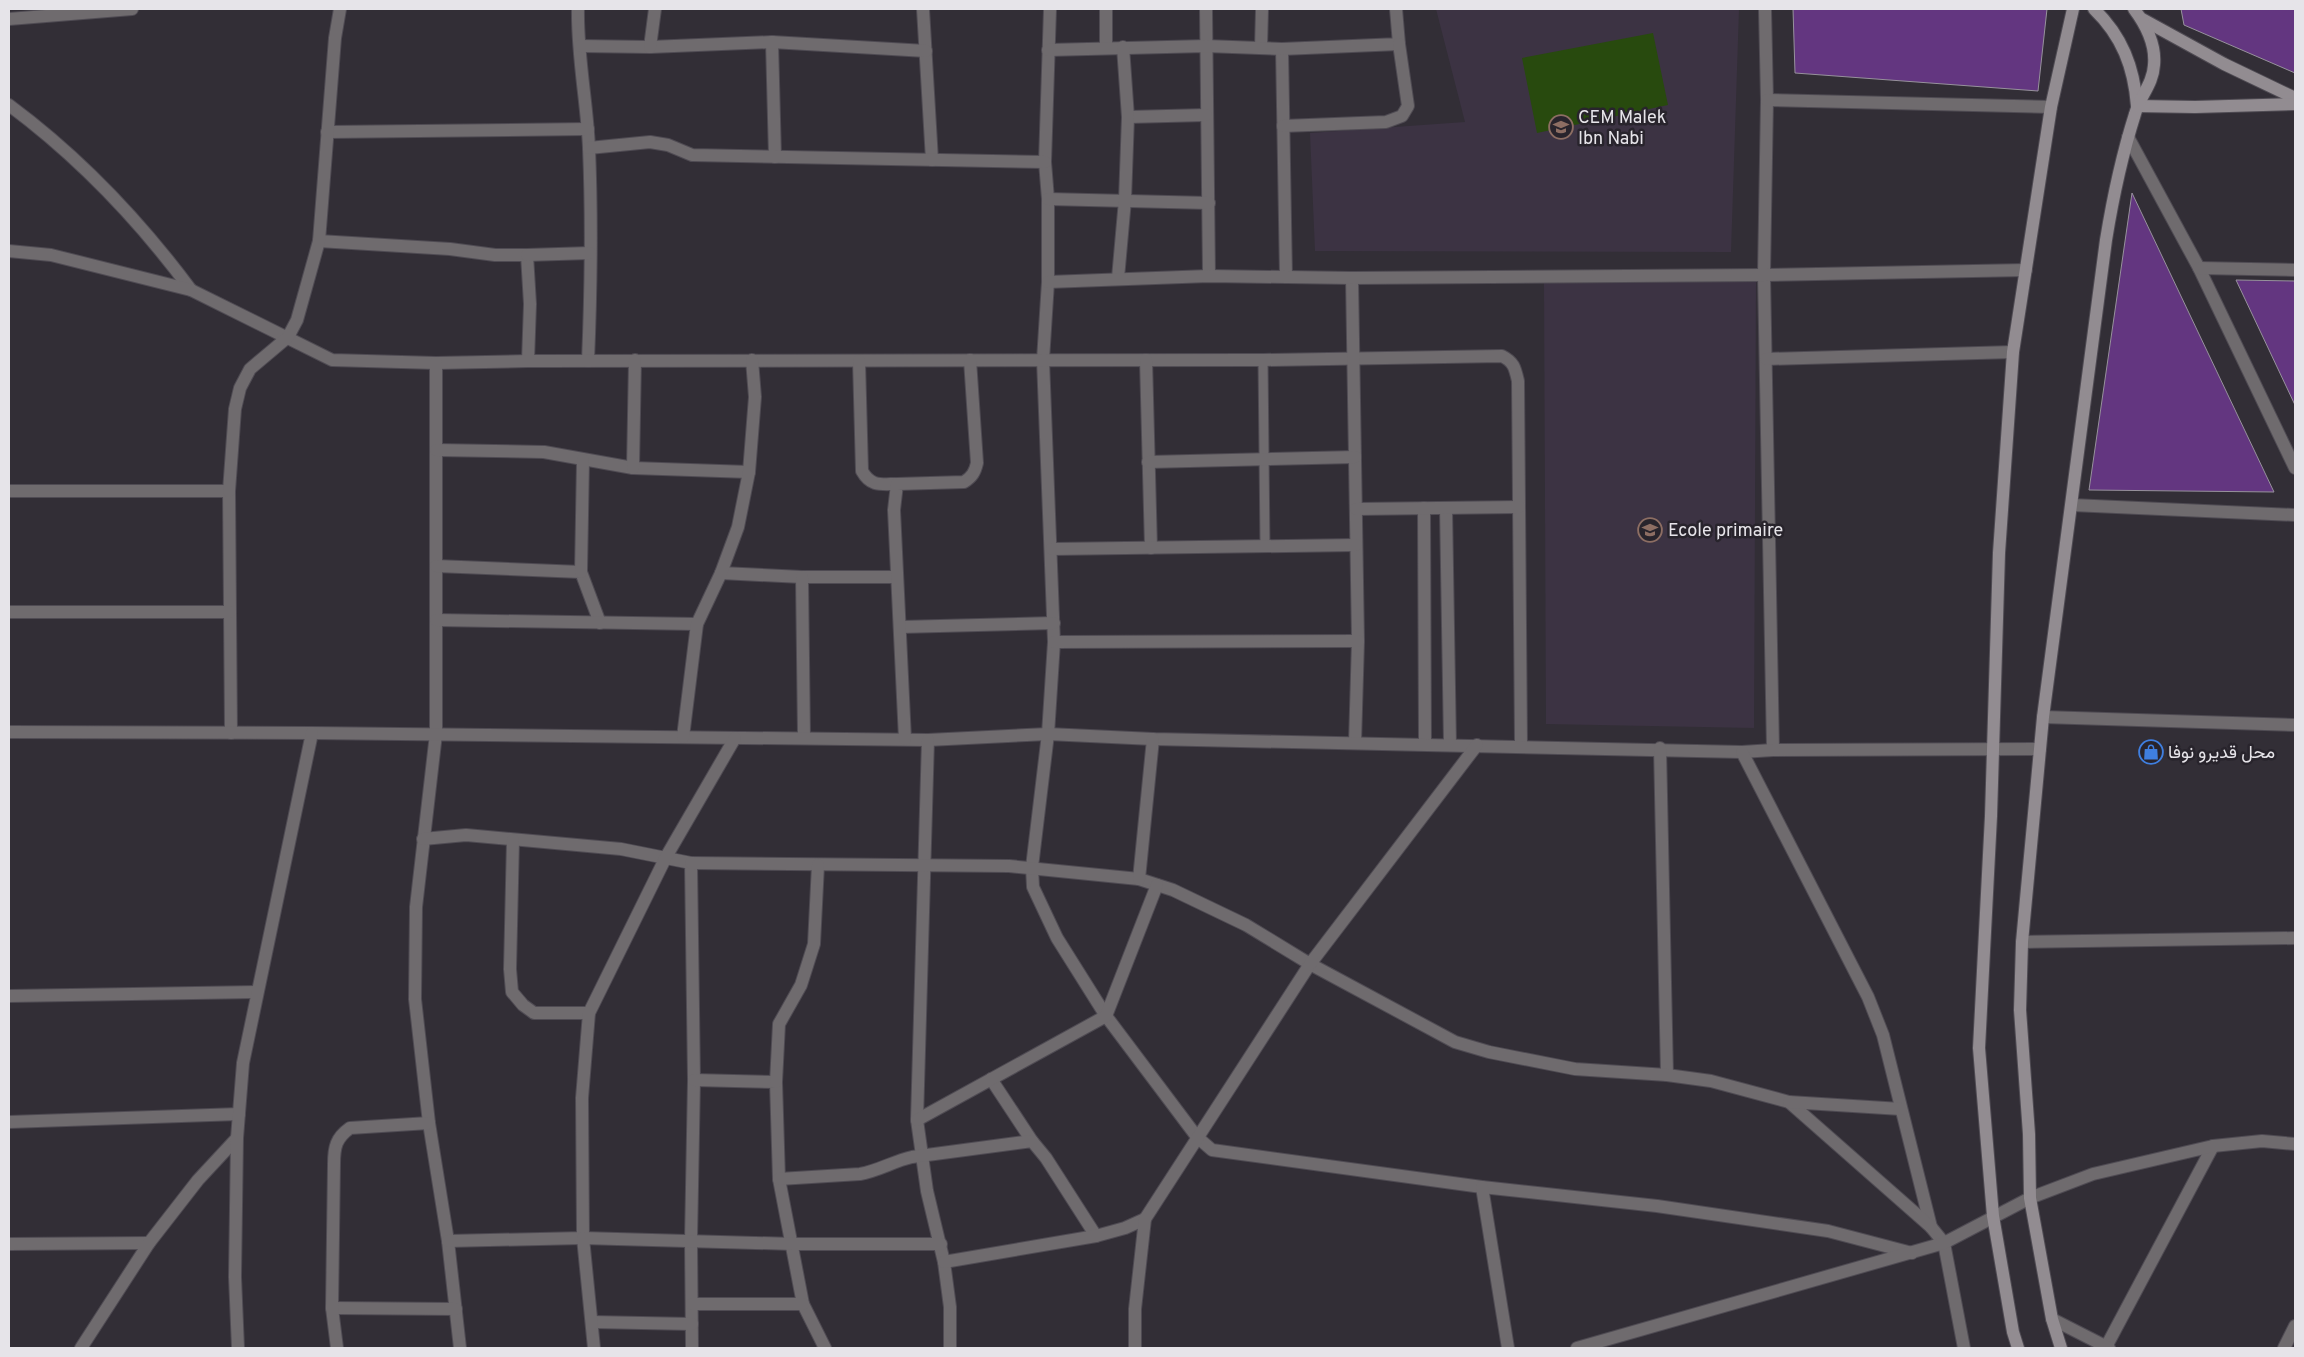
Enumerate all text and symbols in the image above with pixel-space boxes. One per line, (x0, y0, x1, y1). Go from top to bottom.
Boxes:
place label: CEM Malek Ibn Nabi (1578, 107, 1666, 151)
school or university icon: CEM Malek Ibn Nabi (1548, 114, 1574, 140)
school or university icon: Ecole primaire (1637, 517, 1663, 543)
place label: Ecole primaire (1668, 520, 1783, 543)
shop icon: محل قديرو نوفا (2138, 739, 2164, 765)
place label: محل قديرو نوفا (2168, 742, 2275, 765)

